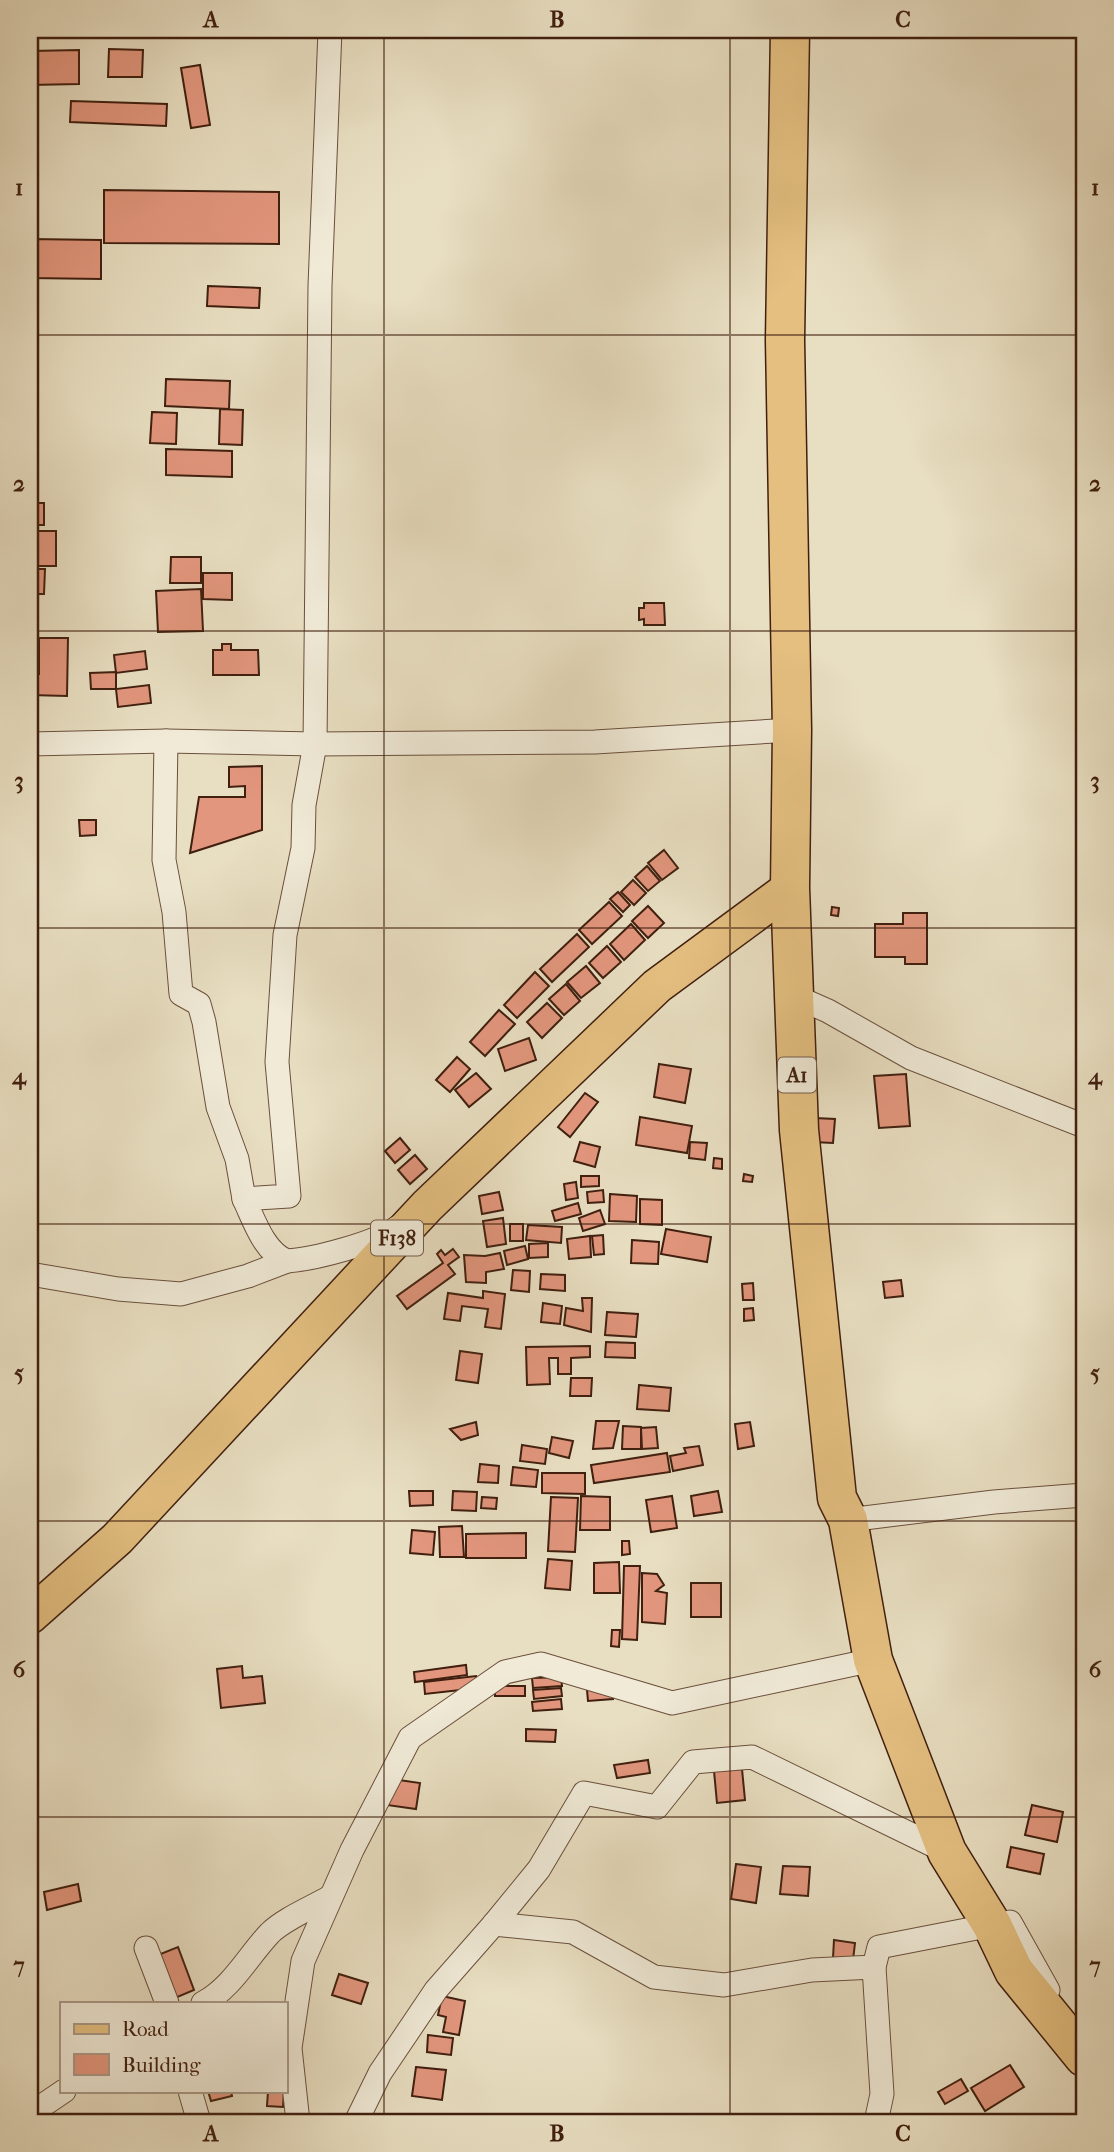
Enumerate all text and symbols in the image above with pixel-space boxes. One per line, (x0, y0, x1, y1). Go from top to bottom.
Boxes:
text: A (202, 6, 220, 33)
text: B (550, 6, 565, 33)
text: C (895, 6, 911, 33)
text: 1 (15, 174, 23, 201)
text: 1 (1091, 174, 1099, 201)
text: 2 (13, 470, 25, 497)
text: 2 (1089, 470, 1101, 497)
text: 3 (14, 767, 24, 794)
text: 3 (1090, 767, 1100, 794)
road number: A1 (778, 1058, 816, 1092)
text: 4 (11, 1063, 27, 1090)
text: 4 (1087, 1063, 1103, 1090)
road number: F138 (371, 1220, 423, 1256)
text: 5 (14, 1359, 24, 1386)
text: 5 (1090, 1359, 1100, 1386)
text: 6 (13, 1656, 26, 1683)
text: 6 (1089, 1656, 1102, 1683)
text: 7 (12, 1952, 25, 1979)
text: 7 (1088, 1952, 1101, 1979)
legend (60, 2002, 287, 2092)
text: Road (122, 2017, 169, 2041)
text: Building (122, 2053, 201, 2077)
text: A (202, 2120, 220, 2147)
text: B (550, 2120, 565, 2147)
text: C (895, 2120, 911, 2147)

